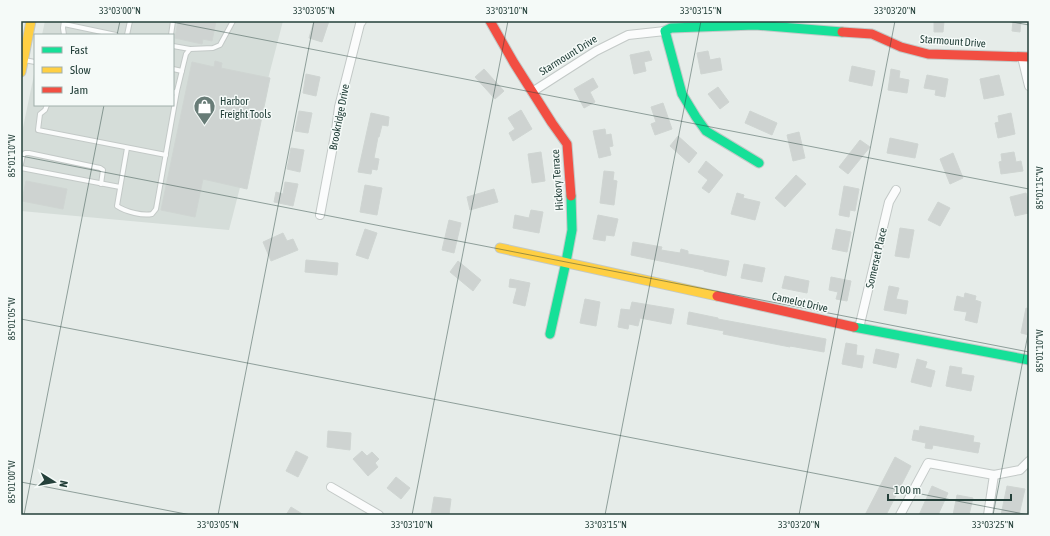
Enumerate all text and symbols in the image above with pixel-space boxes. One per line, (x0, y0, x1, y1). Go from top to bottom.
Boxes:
text: 33°03'00"N (99, 5, 141, 16)
text: 33°03'05"N (293, 5, 335, 16)
text: 33°03'10"N (486, 5, 528, 16)
text: 33°03'15"N (680, 5, 722, 16)
text: 33°03'20"N (874, 5, 916, 16)
street label: Starmount Drive (537, 32, 599, 78)
street label: Starmount Drive (920, 33, 986, 49)
legend (34, 34, 174, 106)
text: Fast (70, 43, 88, 57)
text: Slow (70, 63, 91, 77)
text: Jam (70, 83, 88, 97)
street label: Brookridge Drive (327, 83, 351, 151)
shop icon: Harbor Freight Tools (192, 94, 218, 127)
place label: Harbor Freight Tools (220, 95, 271, 120)
text: 85°01'10"W (6, 134, 17, 178)
street label: Hickory Terrace (549, 149, 565, 211)
text: 85°01'15"W (1034, 166, 1045, 210)
street label: Somerset Place (863, 226, 889, 290)
street label: Camelot Drive (771, 290, 829, 314)
text: 85°01'05"W (6, 297, 17, 341)
text: 85°01'10"W (1034, 329, 1045, 373)
text: 85°01'00"W (6, 460, 17, 504)
north arrow (34, 462, 74, 502)
scale bar (888, 476, 1011, 502)
text: N (57, 480, 70, 488)
text: 100 m (894, 483, 921, 497)
text: 33°03'05"N (197, 519, 239, 530)
text: 33°03'10"N (391, 519, 433, 530)
text: 33°03'15"N (585, 519, 627, 530)
text: 33°03'20"N (778, 519, 820, 530)
text: 33°03'25"N (972, 519, 1014, 530)

